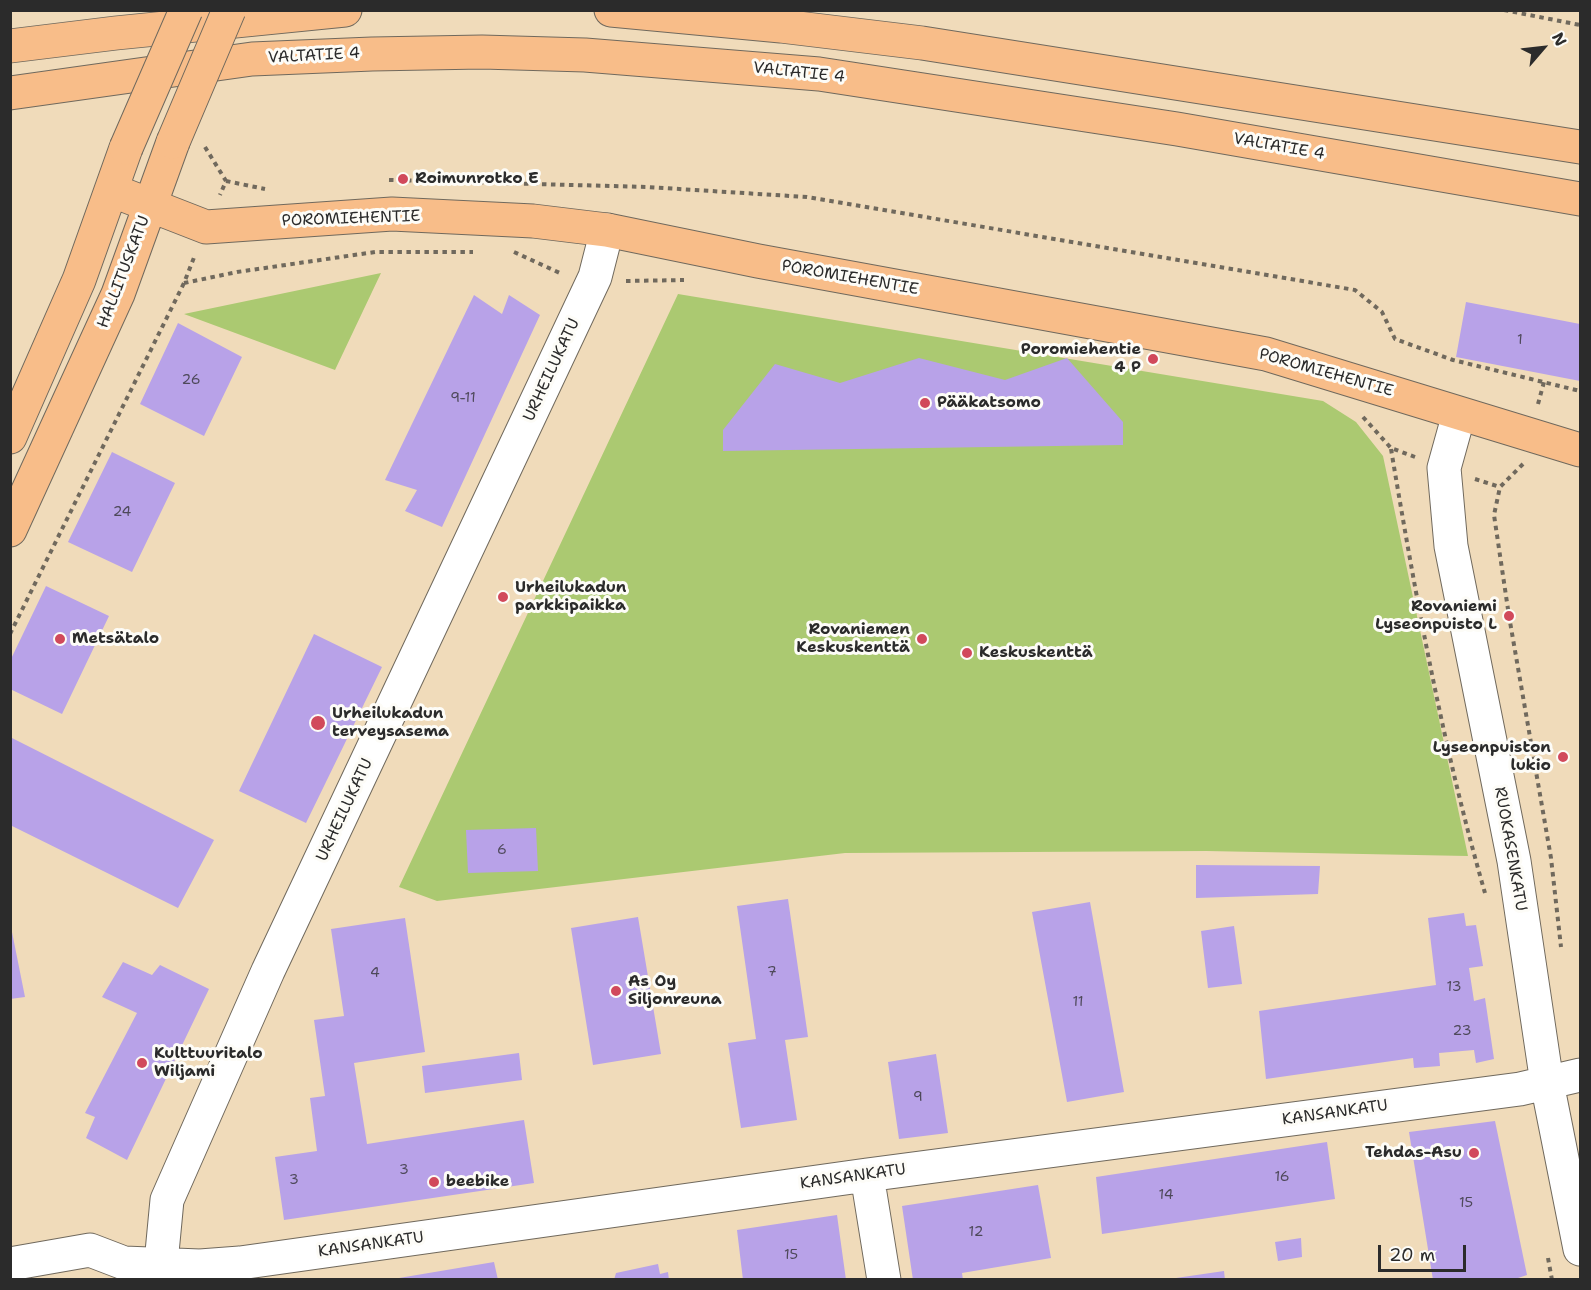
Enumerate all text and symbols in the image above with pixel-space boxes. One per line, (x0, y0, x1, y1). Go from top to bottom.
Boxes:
north arrow (1513, 18, 1573, 78)
text: N (1547, 29, 1572, 50)
street label: VALTATIE 4 (267, 44, 361, 68)
street label: VALTATIE 4 (752, 59, 846, 87)
street label: VALTATIE 4 (1232, 130, 1326, 164)
place label: Roimunrotko E (415, 169, 539, 189)
marker: Roimunrotko E (396, 172, 410, 186)
street label: POROMIEHENTIE (281, 207, 421, 231)
street label: HALLITUSKATU (94, 213, 154, 331)
street label: POROMIEHENTIE (780, 257, 920, 299)
street label: URHEILUKATU (520, 315, 584, 425)
house number: 1 (1517, 332, 1523, 348)
place label: Poromiehentie 4 P (1021, 340, 1141, 378)
street label: POROMIEHENTIE (1257, 345, 1395, 401)
marker: Poromiehentie 4 P (1146, 352, 1160, 366)
house number: 26 (182, 372, 200, 388)
house number: 9-11 (450, 390, 476, 406)
place label: Pääkatsomo (937, 393, 1041, 413)
marker: Pääkatsomo (918, 396, 932, 410)
house number: 24 (113, 504, 131, 520)
place label: Urheilukadun parkkipaikka (515, 578, 626, 616)
marker: Urheilukadun parkkipaikka (496, 590, 510, 604)
place label: Rovaniemi Lyseonpuisto L (1375, 597, 1497, 635)
marker: Rovaniemi Lyseonpuisto L (1502, 609, 1516, 623)
place label: Rovaniemen Keskuskenttä (796, 620, 910, 658)
place label: Metsätalo (72, 629, 159, 649)
marker: Metsätalo (53, 632, 67, 646)
marker: Rovaniemen Keskuskenttä (915, 632, 929, 646)
place label: Keskuskenttä (979, 643, 1093, 663)
marker: Keskuskenttä (960, 646, 974, 660)
place label: Urheilukadun terveysasema (332, 704, 449, 742)
marker: Urheilukadun terveysasema (309, 714, 327, 732)
place label: Lyseonpuiston lukio (1433, 738, 1551, 776)
marker: Lyseonpuiston lukio (1556, 750, 1570, 764)
street label: URHEILUKATU (313, 755, 377, 865)
street label: RUOKASENKATU (1490, 785, 1530, 913)
house number: 6 (497, 842, 507, 858)
house number: 7 (767, 964, 777, 980)
house number: 4 (370, 965, 380, 981)
place label: As Oy Siljonreuna (628, 972, 722, 1010)
house number: 13 (1447, 979, 1461, 995)
marker: As Oy Siljonreuna (609, 984, 623, 998)
house number: 11 (1072, 994, 1084, 1010)
house number: 23 (1453, 1023, 1471, 1039)
place label: Kulttuuritalo Wiljami (154, 1044, 263, 1082)
marker: Kulttuuritalo Wiljami (135, 1056, 149, 1070)
house number: 9 (913, 1089, 923, 1105)
street label: KANSANKATU (1281, 1096, 1389, 1130)
place label: Tehdas-Asu (1365, 1143, 1462, 1163)
marker: Tehdas-Asu (1467, 1146, 1481, 1160)
street label: KANSANKATU (799, 1160, 907, 1194)
house number: 3 (399, 1162, 409, 1178)
house number: 16 (1274, 1169, 1290, 1185)
house number: 3 (289, 1172, 299, 1188)
place label: beebike (446, 1172, 509, 1192)
marker: beebike (427, 1175, 441, 1189)
house number: 14 (1158, 1187, 1174, 1203)
house number: 15 (1459, 1195, 1473, 1211)
house number: 12 (969, 1224, 983, 1240)
street label: KANSANKATU (317, 1228, 425, 1262)
scale bar (1381, 1233, 1470, 1271)
text: 20 m (1389, 1243, 1435, 1267)
house number: 15 (784, 1247, 798, 1263)

